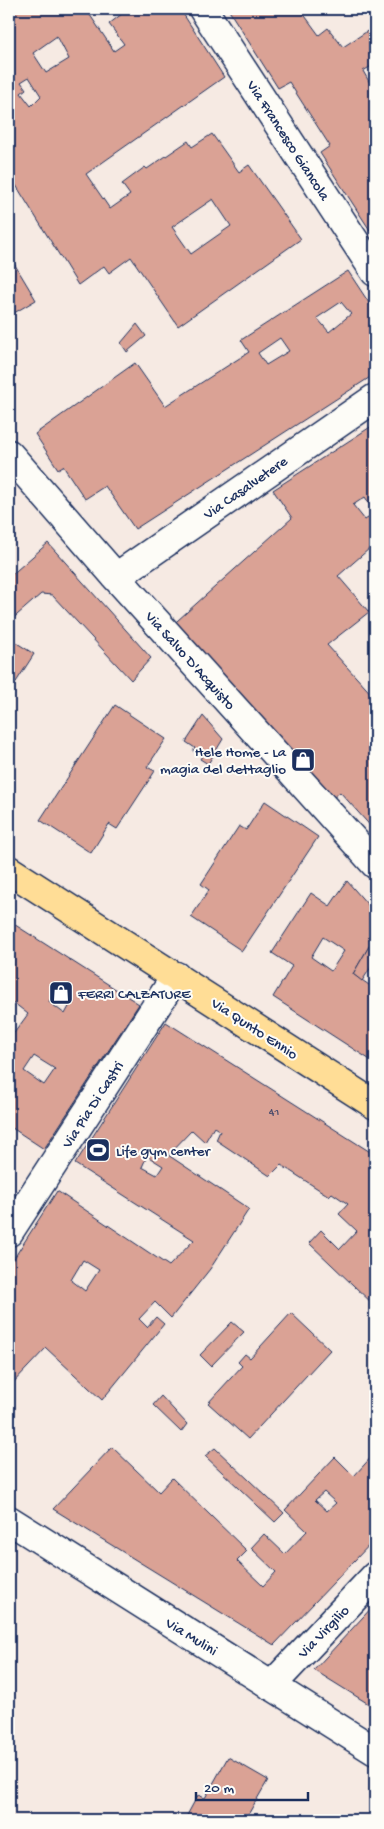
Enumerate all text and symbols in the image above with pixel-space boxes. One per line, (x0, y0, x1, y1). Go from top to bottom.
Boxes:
street label: Via Francesco Giancola (241, 77, 333, 205)
street label: Via Casalvetere (200, 453, 292, 525)
street label: Via Salvo D'Acquisto (140, 608, 239, 714)
place label: Hele Home - La magia del dettaglio (160, 744, 287, 779)
shop icon: Hele Home - La magia del dettaglio (290, 747, 316, 773)
shop icon: FERRI CALZATURE (48, 980, 74, 1006)
place label: FERRI CALZATURE (77, 986, 191, 1004)
street label: Via Qunto Ennio (206, 994, 301, 1065)
street label: Via Pia Di Castri (58, 1058, 128, 1153)
house number: 41 (269, 1106, 279, 1120)
sports icon: Life gym center (85, 1137, 111, 1163)
place label: Life gym center (116, 1143, 212, 1161)
street label: Via Virgilio (294, 1602, 354, 1663)
street label: Via Mulini (161, 1614, 220, 1661)
scale bar (196, 1769, 309, 1801)
text: 20 m (204, 1780, 234, 1798)

